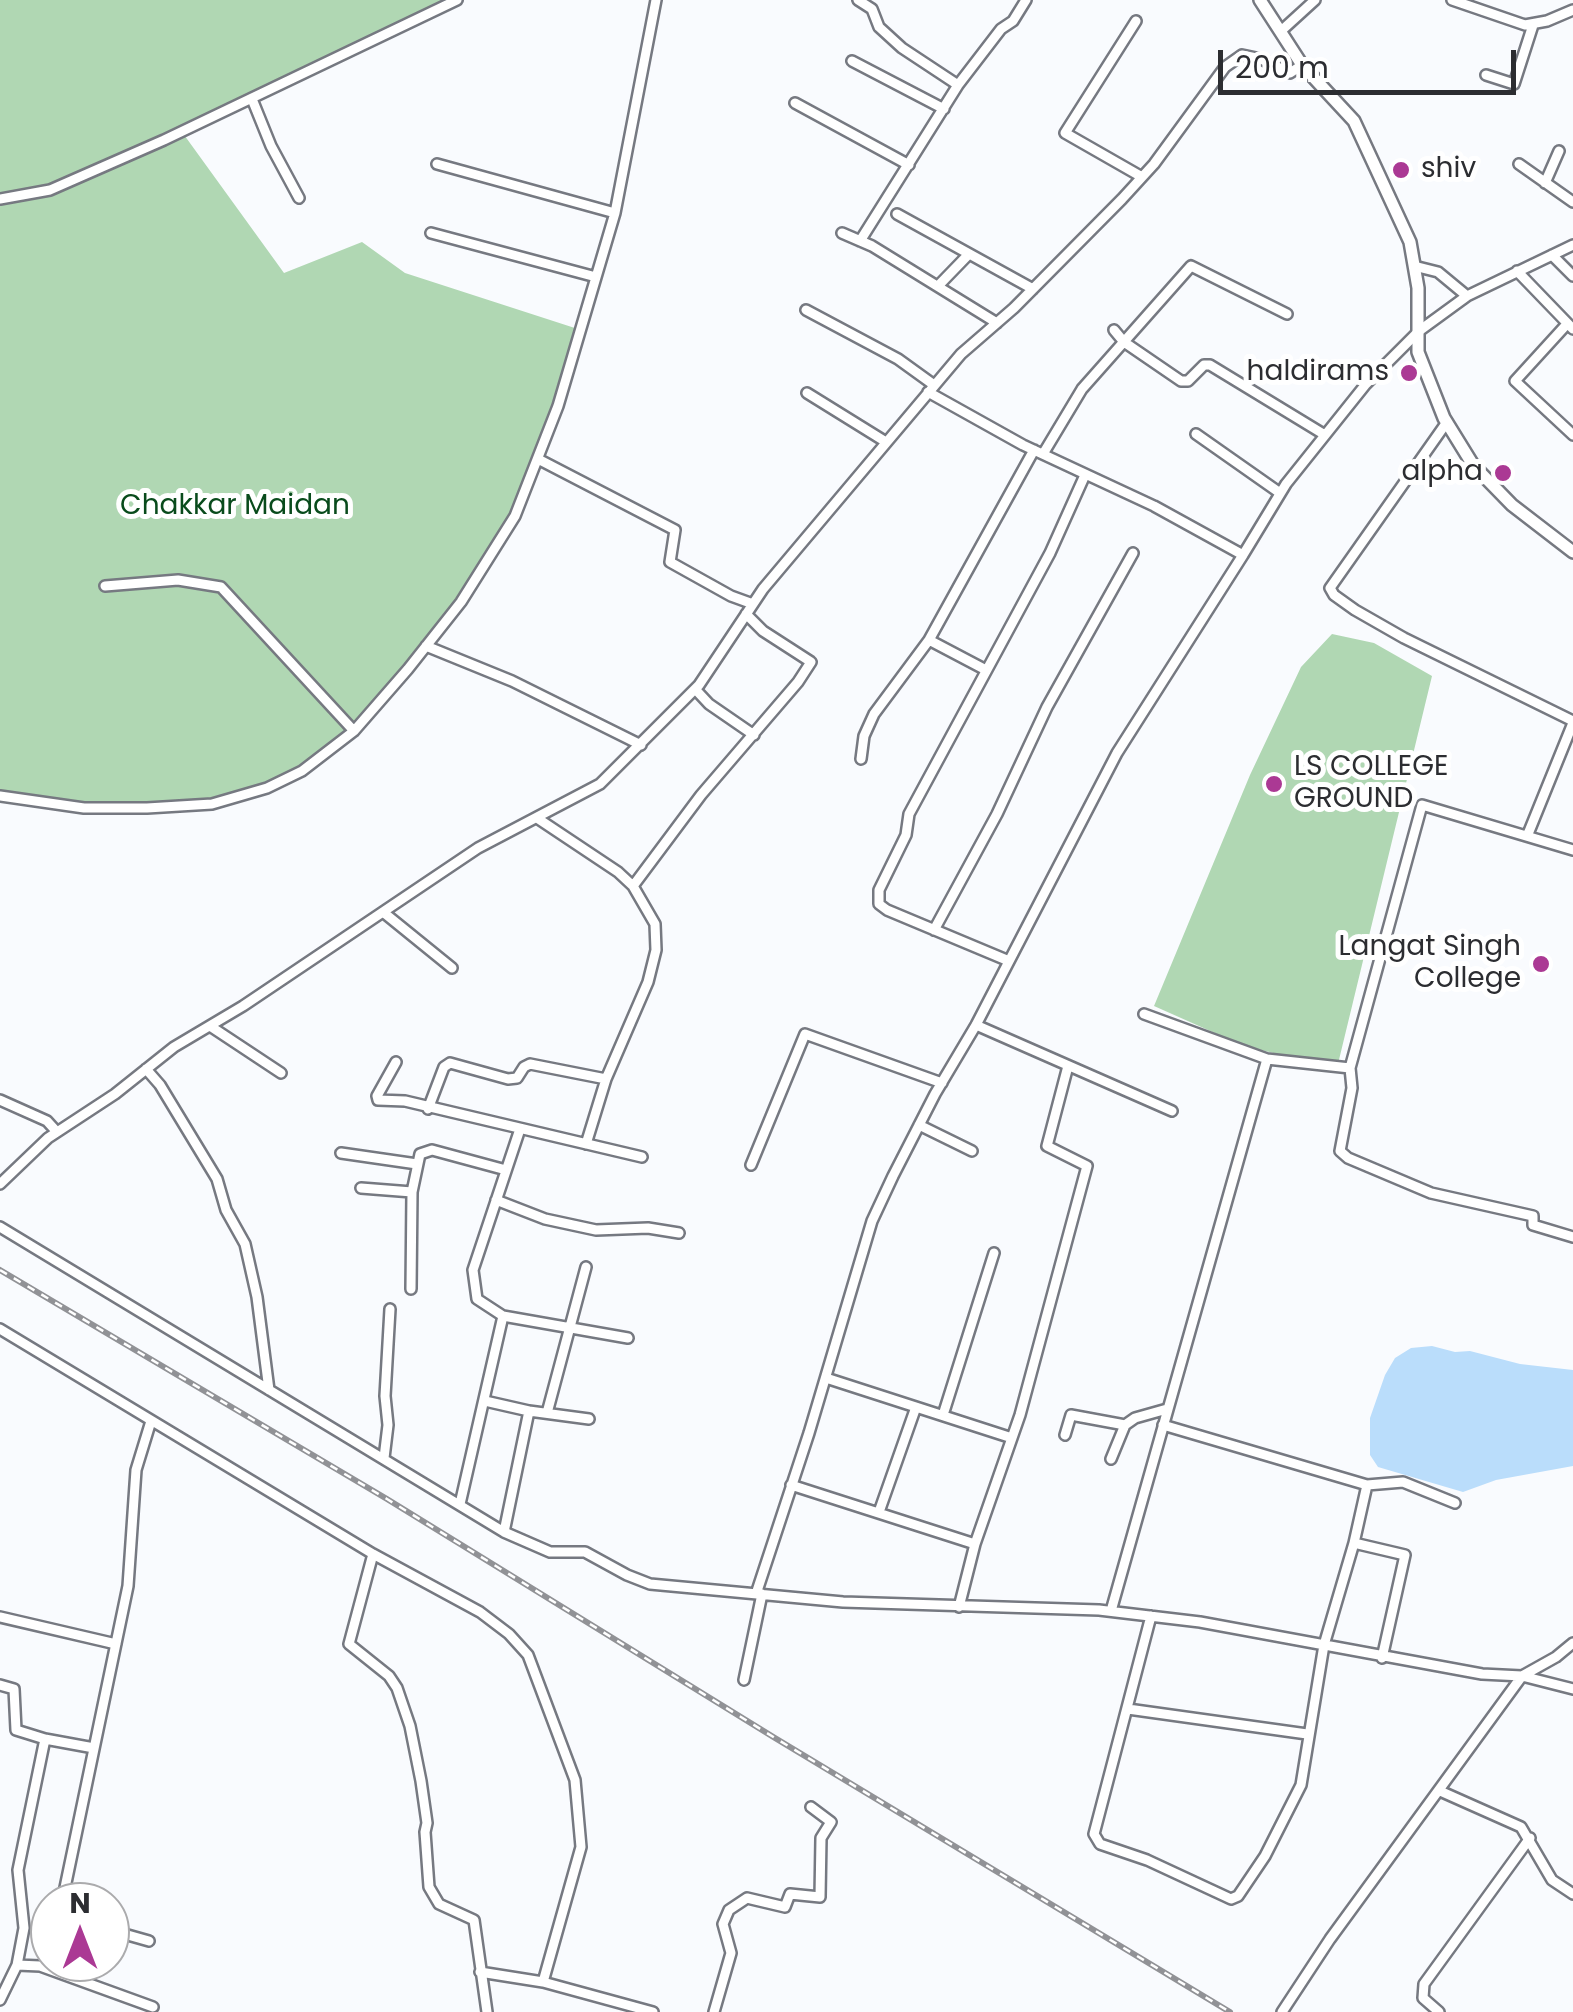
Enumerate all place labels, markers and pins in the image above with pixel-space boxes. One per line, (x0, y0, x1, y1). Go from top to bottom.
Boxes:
place label: shiv (1421, 153, 1476, 187)
marker: shiv (1390, 159, 1412, 181)
place label: haldirams (1247, 356, 1389, 390)
marker: haldirams (1398, 362, 1420, 384)
place label: alpha (1401, 456, 1483, 490)
marker: alpha (1492, 462, 1514, 484)
place label: LS COLLEGE GROUND (1294, 751, 1448, 817)
marker: LS COLLEGE GROUND (1263, 773, 1285, 795)
place label: Langat Singh College (1338, 931, 1521, 997)
marker: Langat Singh College (1530, 953, 1552, 975)

